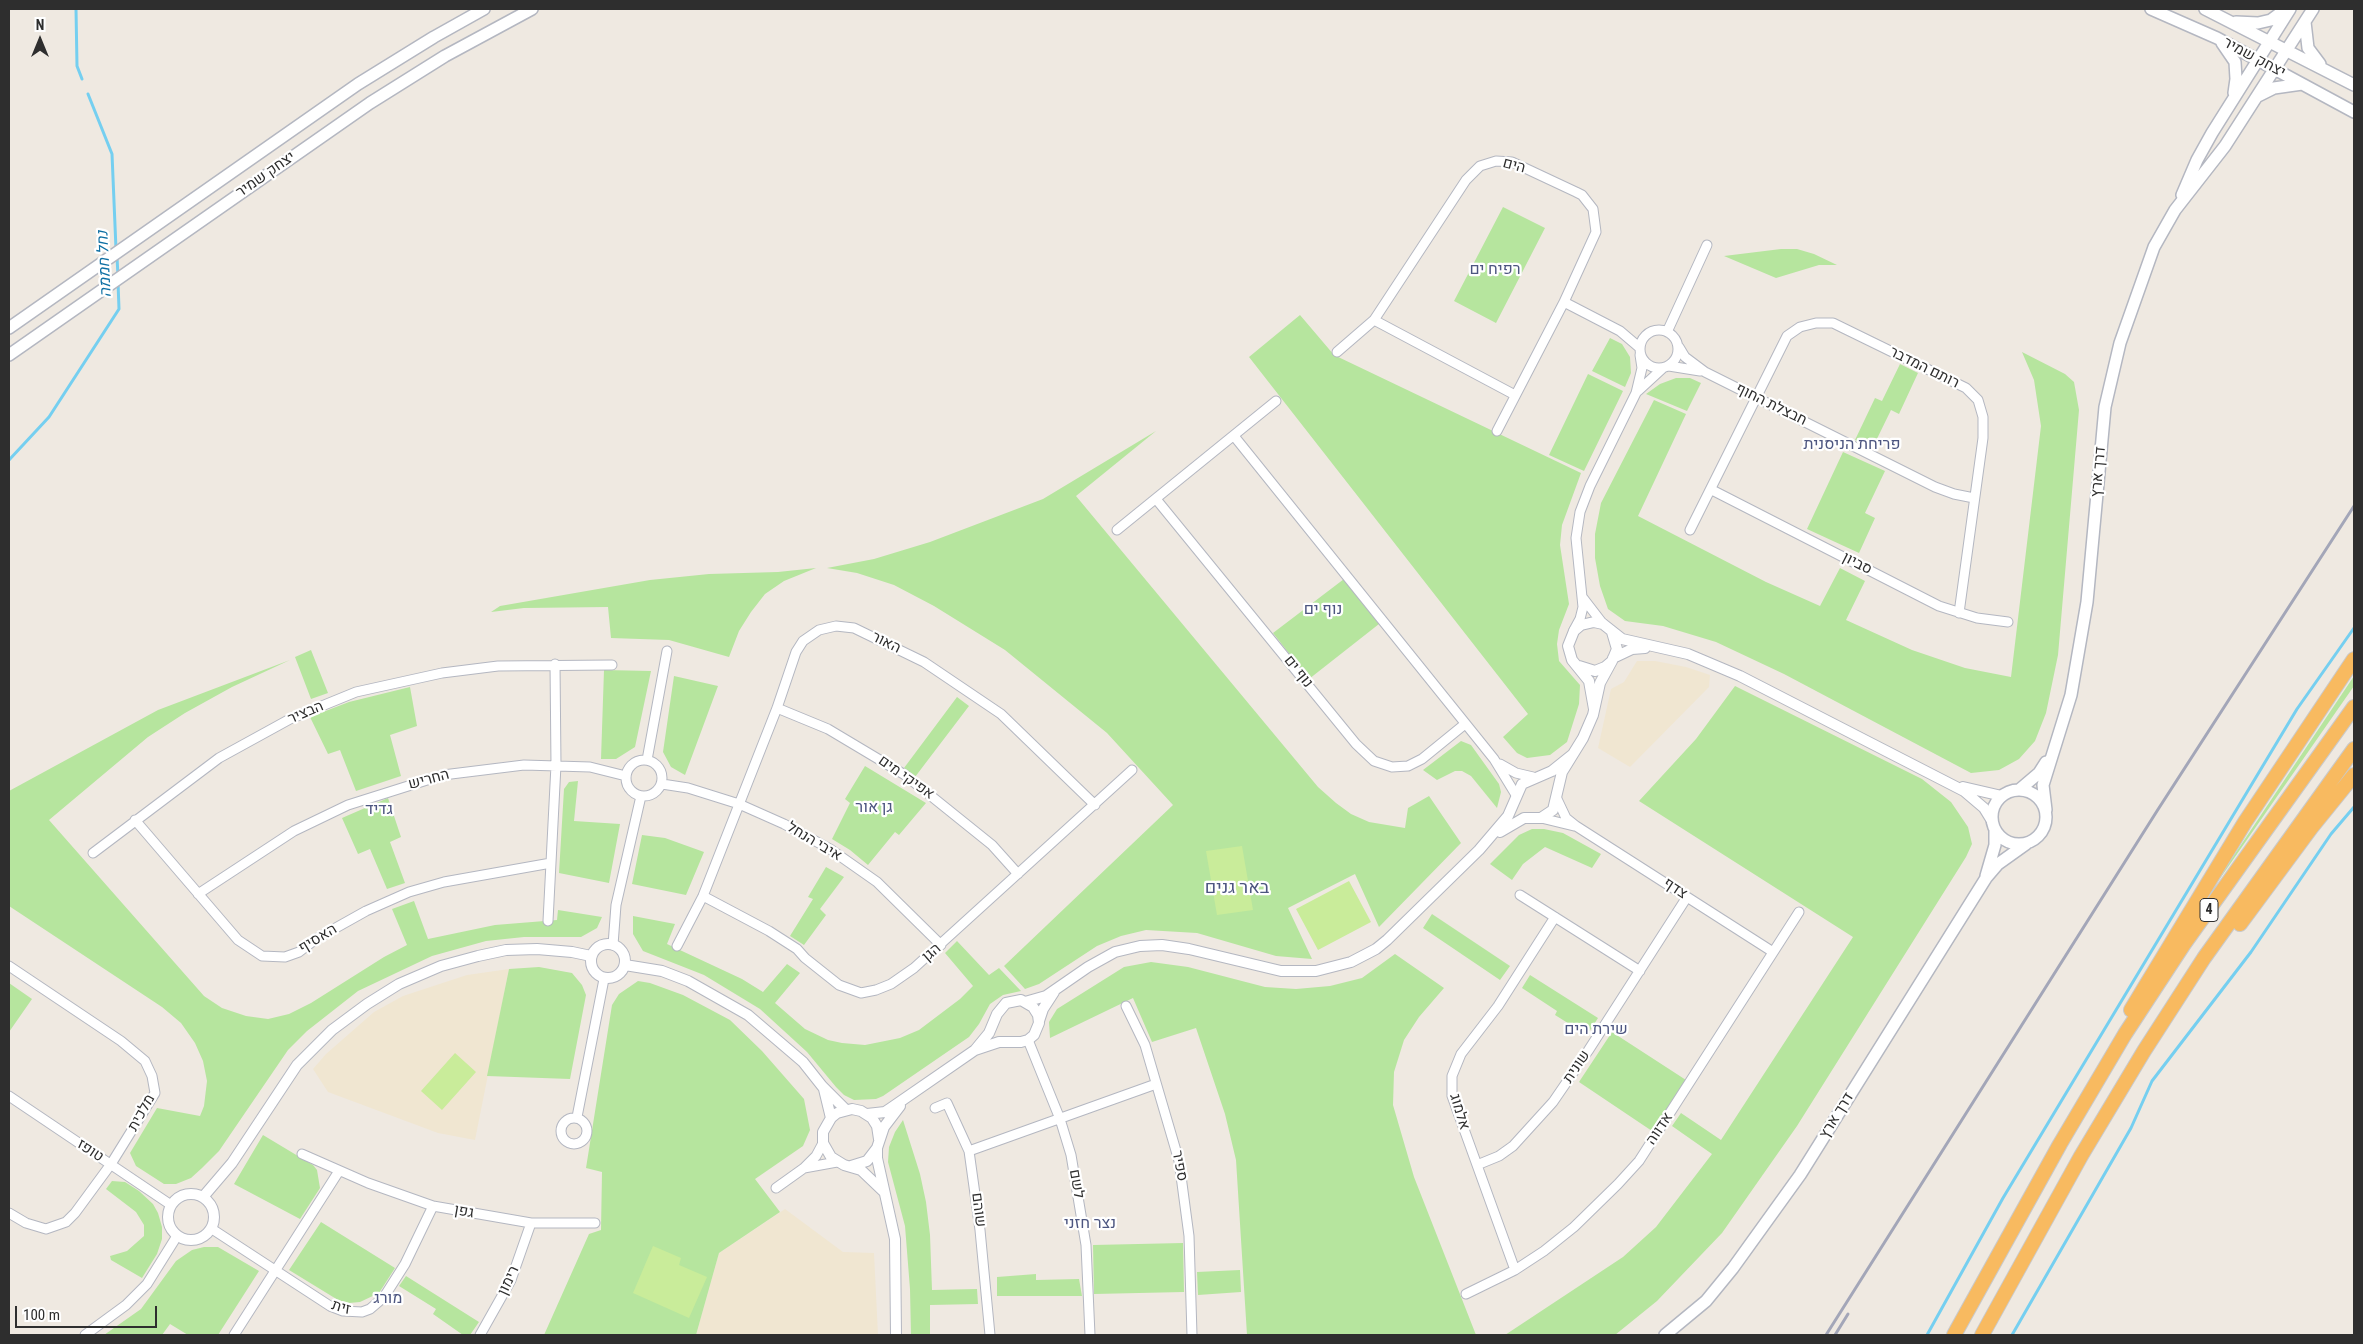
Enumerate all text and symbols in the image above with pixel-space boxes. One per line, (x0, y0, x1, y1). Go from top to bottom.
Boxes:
north arrow (15, 15, 65, 65)
text: N (36, 17, 44, 33)
street label: יצחק שמיר (2220, 34, 2288, 82)
street label: יצחק שמיר (233, 148, 299, 202)
street label: הים (1501, 154, 1527, 178)
water label: נחל חממה (94, 230, 116, 298)
district label: רפיח ים (1469, 260, 1521, 280)
street label: רותם המדבר (1886, 343, 1962, 393)
street label: חבצלת החוף (1732, 380, 1810, 430)
district label: פריחת הניסנית (1804, 435, 1900, 455)
street label: דרך ארץ (2088, 446, 2110, 498)
street label: סביון (1839, 549, 1875, 579)
district label: נוף ים (1304, 600, 1342, 620)
street label: האור (868, 628, 904, 658)
street label: נוף ים (1280, 652, 1316, 692)
street label: הבציר (286, 698, 326, 728)
street label: אפיקי מים (874, 752, 938, 804)
street label: החריש (407, 766, 451, 794)
district label: גן אור (855, 798, 893, 818)
district label: גדיד (365, 800, 393, 820)
street label: איבי הנחל (783, 819, 845, 865)
street label: צדף (1660, 875, 1690, 903)
district label: באר גנים (1205, 877, 1269, 899)
road number: 4 (2200, 898, 2218, 922)
street label: האסיף (296, 921, 340, 957)
street label: הגן (919, 940, 945, 966)
district label: שירת הים (1564, 1020, 1628, 1040)
street label: שונית (1560, 1047, 1594, 1087)
street label: דרך ארץ (1816, 1090, 1858, 1142)
street label: מלכית (125, 1092, 159, 1134)
street label: אלמוג (1445, 1092, 1473, 1132)
street label: אדווה (1643, 1109, 1677, 1149)
street label: טופז (73, 1136, 107, 1166)
street label: ספיר (1167, 1149, 1191, 1183)
street label: לשם (1065, 1168, 1087, 1200)
street label: שוהם (967, 1192, 989, 1228)
street label: גפן (453, 1201, 475, 1223)
district label: נצר חזני (1064, 1214, 1116, 1234)
street label: רימון (494, 1264, 524, 1298)
district label: מורג (374, 1289, 402, 1309)
scale bar (18, 1296, 160, 1328)
street label: זית (329, 1297, 353, 1319)
text: 100 m (23, 1306, 60, 1324)

